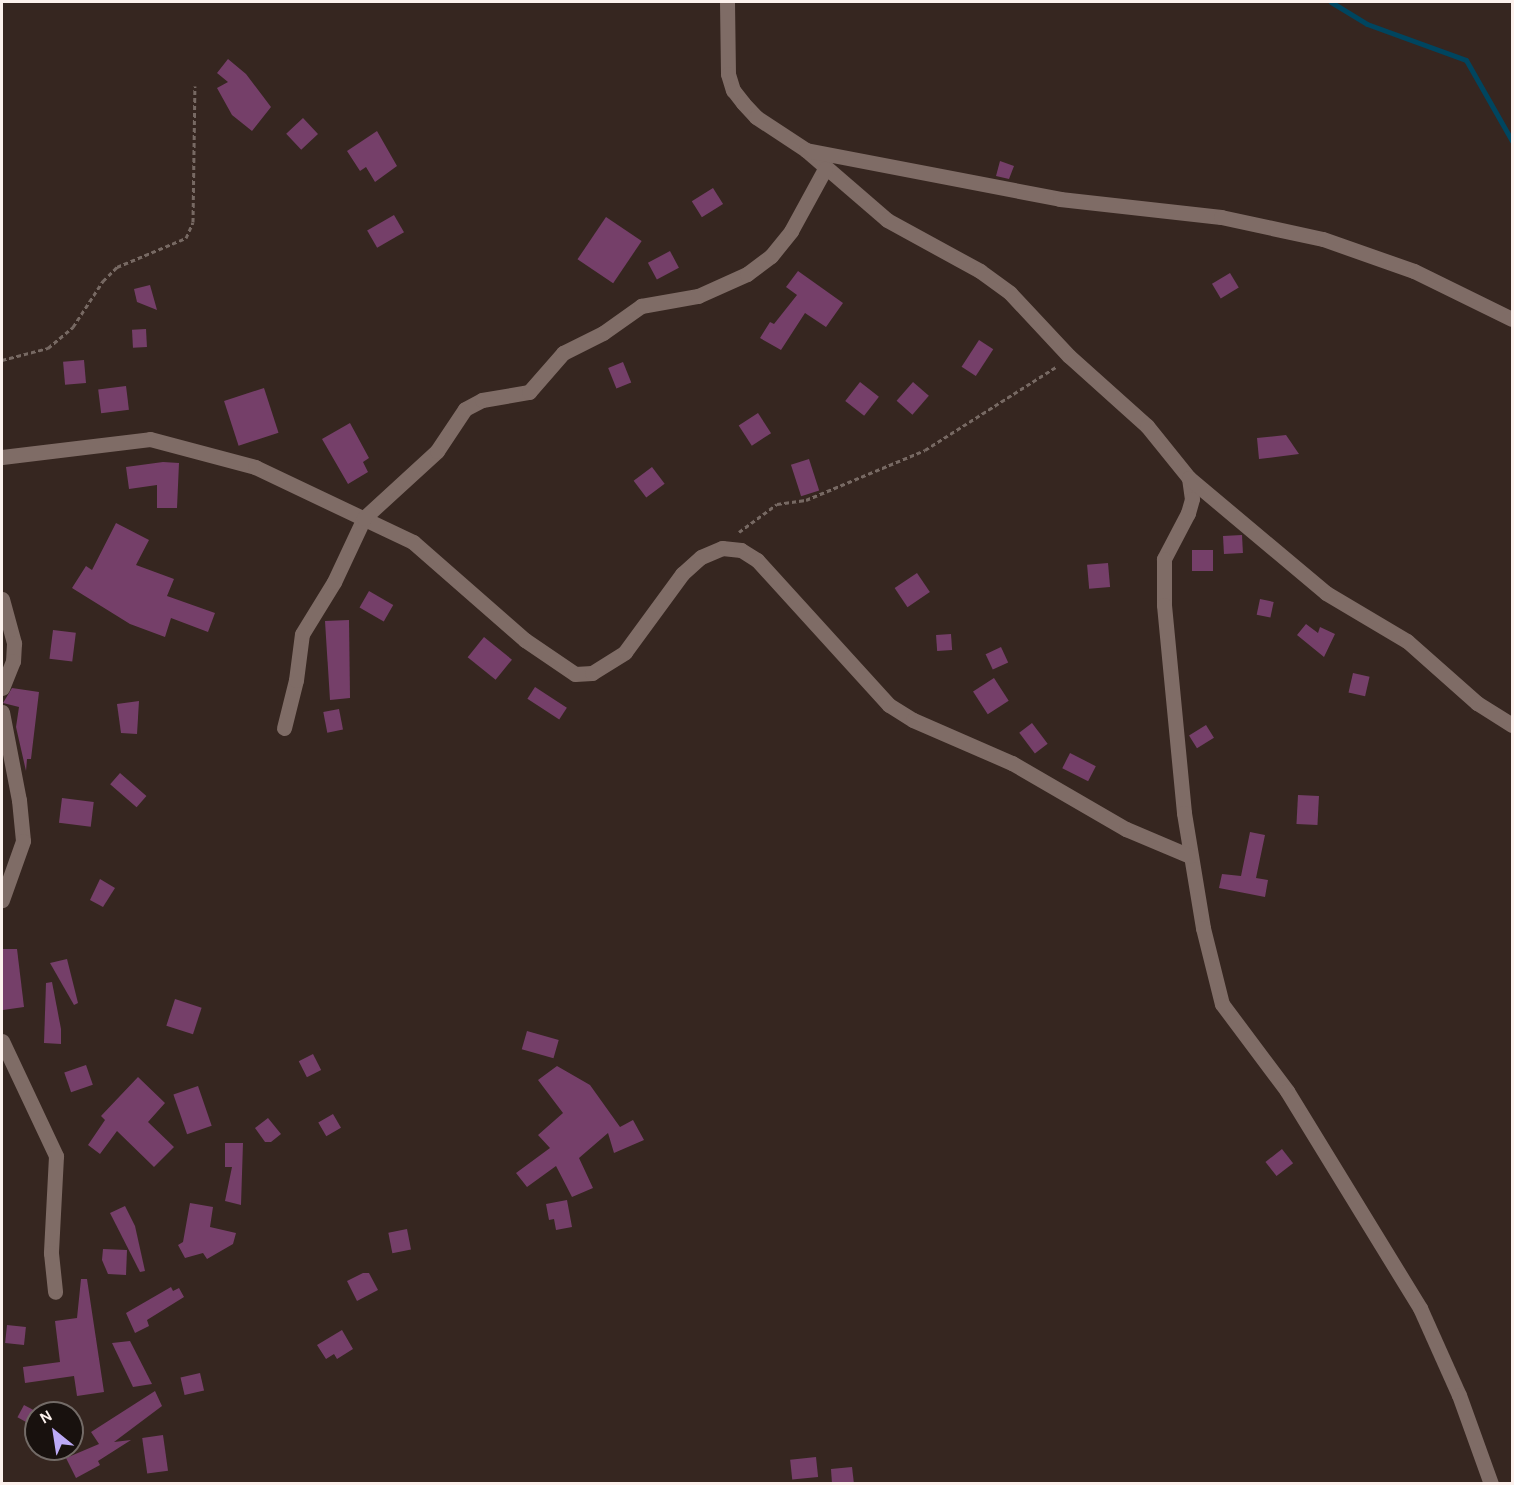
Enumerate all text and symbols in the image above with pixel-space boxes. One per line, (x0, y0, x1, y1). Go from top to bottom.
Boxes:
north arrow (24, 1401, 84, 1461)
text: N (36, 1406, 55, 1428)

